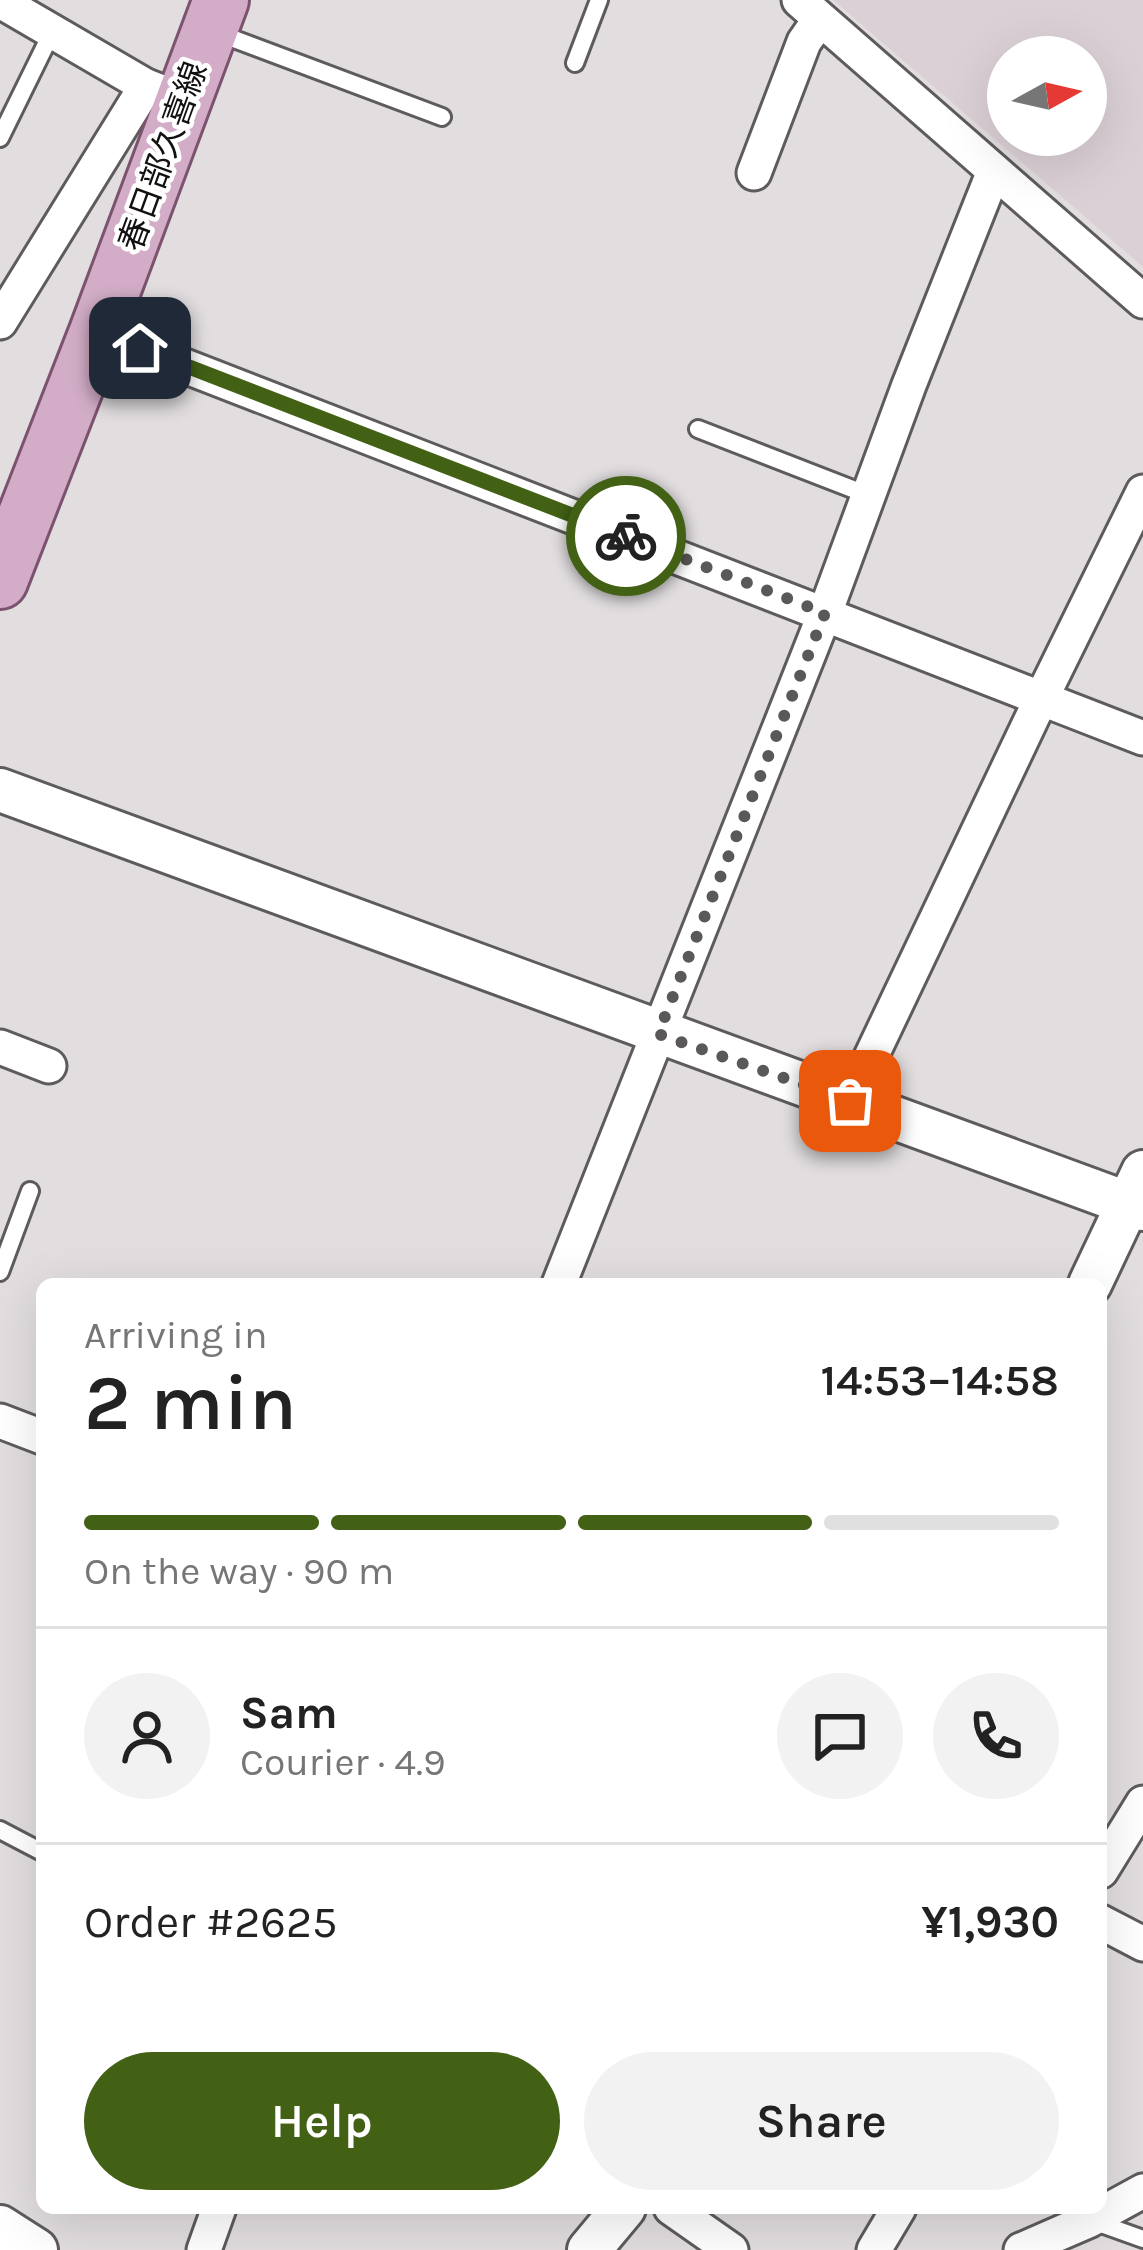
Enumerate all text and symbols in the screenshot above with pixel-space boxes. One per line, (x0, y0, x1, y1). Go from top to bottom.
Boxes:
north arrow (987, 36, 1107, 156)
map controls (987, 36, 1107, 156)
street label: 春日部久喜線 (111, 57, 215, 256)
pin (89, 297, 191, 399)
icon: home (107, 315, 173, 381)
courier (566, 476, 686, 596)
icon: bike (593, 503, 659, 569)
pin (799, 1050, 901, 1152)
icon: bag (817, 1068, 883, 1134)
text: Arriving in (84, 1312, 267, 1358)
text: 14:53–14:58 (820, 1354, 1059, 1406)
text: 2 min (84, 1357, 297, 1449)
text: On the way · 90 m (84, 1548, 394, 1594)
button: person (84, 1673, 210, 1799)
button: chat (777, 1673, 903, 1799)
button: phone (933, 1673, 1059, 1799)
text: Sam (240, 1687, 338, 1739)
text: Courier · 4.9 (240, 1739, 446, 1785)
text: Order #2625 (84, 1896, 338, 1948)
text: ¥1,930 (921, 1896, 1059, 1948)
button: Help (84, 2052, 560, 2190)
button: Share (584, 2052, 1059, 2190)

